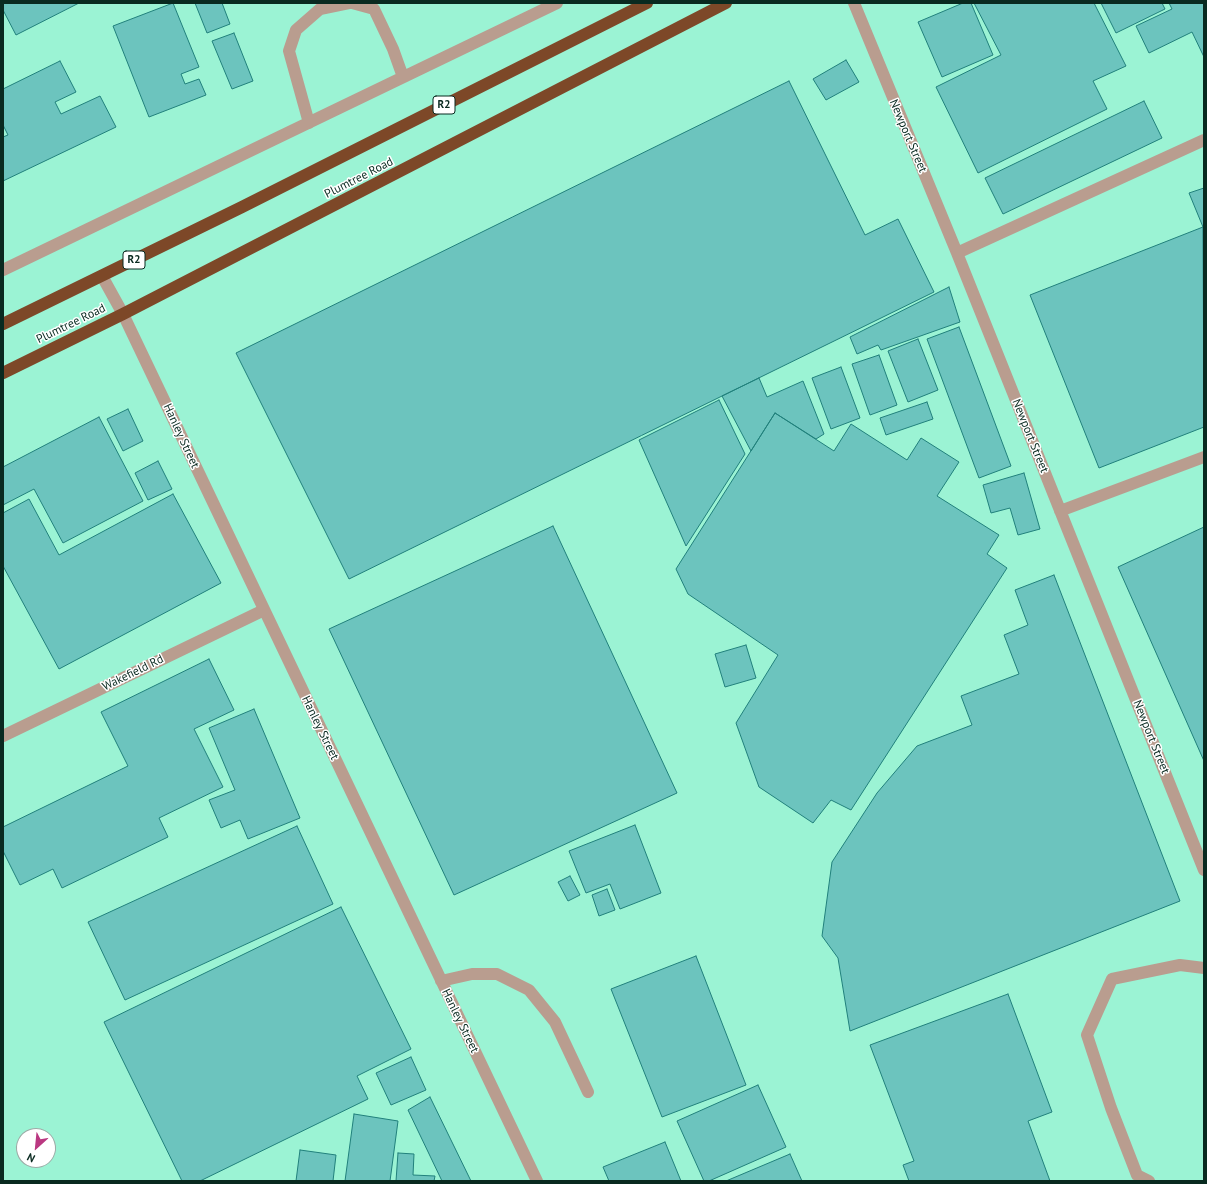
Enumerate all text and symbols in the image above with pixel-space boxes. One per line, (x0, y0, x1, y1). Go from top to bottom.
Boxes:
road number: R2 (433, 96, 455, 114)
street label: Newport Street (886, 97, 930, 175)
street label: Plumtree Road (322, 155, 396, 201)
road number: R2 (123, 251, 145, 269)
street label: Plumtree Road (34, 301, 108, 347)
street label: Newport Street (1009, 397, 1051, 475)
street label: Hanley Street (160, 402, 202, 470)
street label: Wakefield Rd (100, 652, 166, 694)
street label: Hanley Street (298, 694, 342, 762)
street label: Newport Street (1130, 698, 1172, 776)
street label: Hanley Street (438, 987, 482, 1055)
north arrow (16, 1128, 56, 1168)
text: N (25, 1150, 37, 1166)

